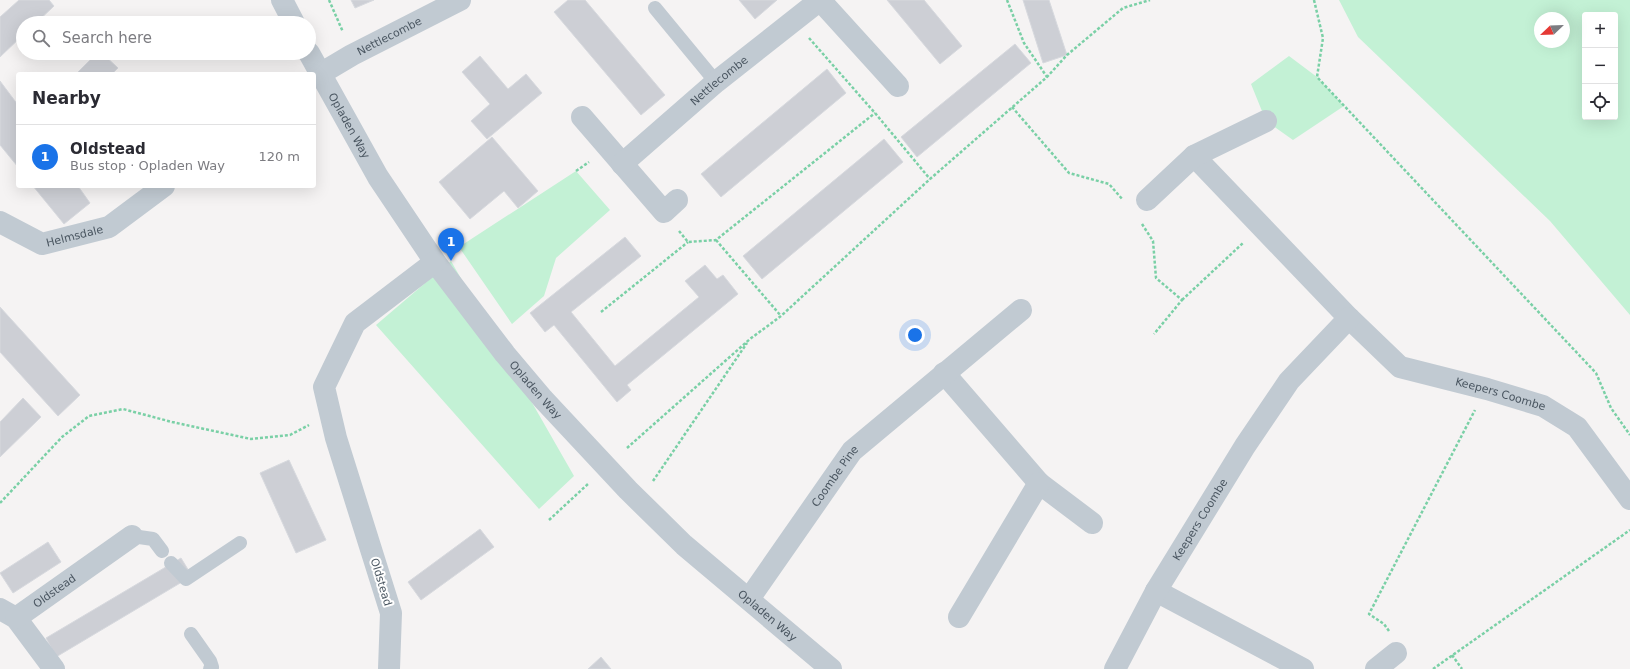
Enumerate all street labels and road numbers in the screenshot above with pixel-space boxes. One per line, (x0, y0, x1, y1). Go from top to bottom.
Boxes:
street label: Nettlecombe (355, 14, 424, 58)
street label: Nettlecombe (688, 53, 751, 108)
street label: Opladen Way (326, 90, 373, 161)
street label: Helmsdale (45, 222, 105, 249)
street label: Opladen Way (507, 358, 565, 422)
street label: Keepers Coombe (1454, 375, 1547, 413)
street label: Coombe Pine (809, 442, 861, 509)
street label: Keepers Coombe (1170, 476, 1230, 563)
street label: Oldstead (368, 557, 394, 607)
street label: Oldstead (30, 571, 78, 610)
street label: Opladen Way (735, 587, 800, 644)

